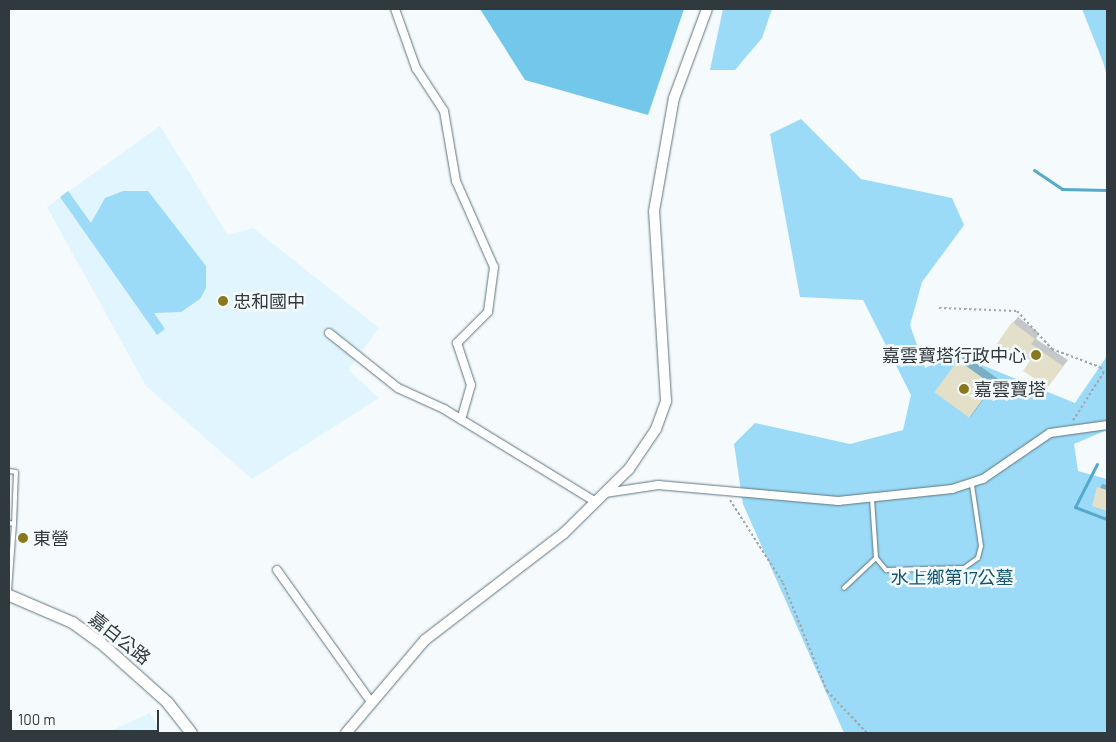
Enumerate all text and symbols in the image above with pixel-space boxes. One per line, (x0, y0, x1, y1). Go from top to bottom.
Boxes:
place label: 忠和國中 (233, 290, 305, 312)
marker: 忠和國中 (217, 295, 229, 307)
place label: 嘉雲寶塔行政中心 (882, 344, 1026, 366)
marker: 嘉雲寶塔行政中心 (1030, 349, 1042, 361)
place label: 嘉雲寶塔 (974, 378, 1046, 400)
marker: 嘉雲寶塔 (958, 383, 970, 395)
place label: 東營 (33, 527, 69, 549)
marker: 東營 (17, 532, 29, 544)
park label: 水上鄉第17公墓 (891, 566, 1013, 588)
street label: 嘉白公路 (85, 607, 155, 669)
scale bar (12, 700, 161, 732)
text: 100 m (18, 710, 56, 728)

